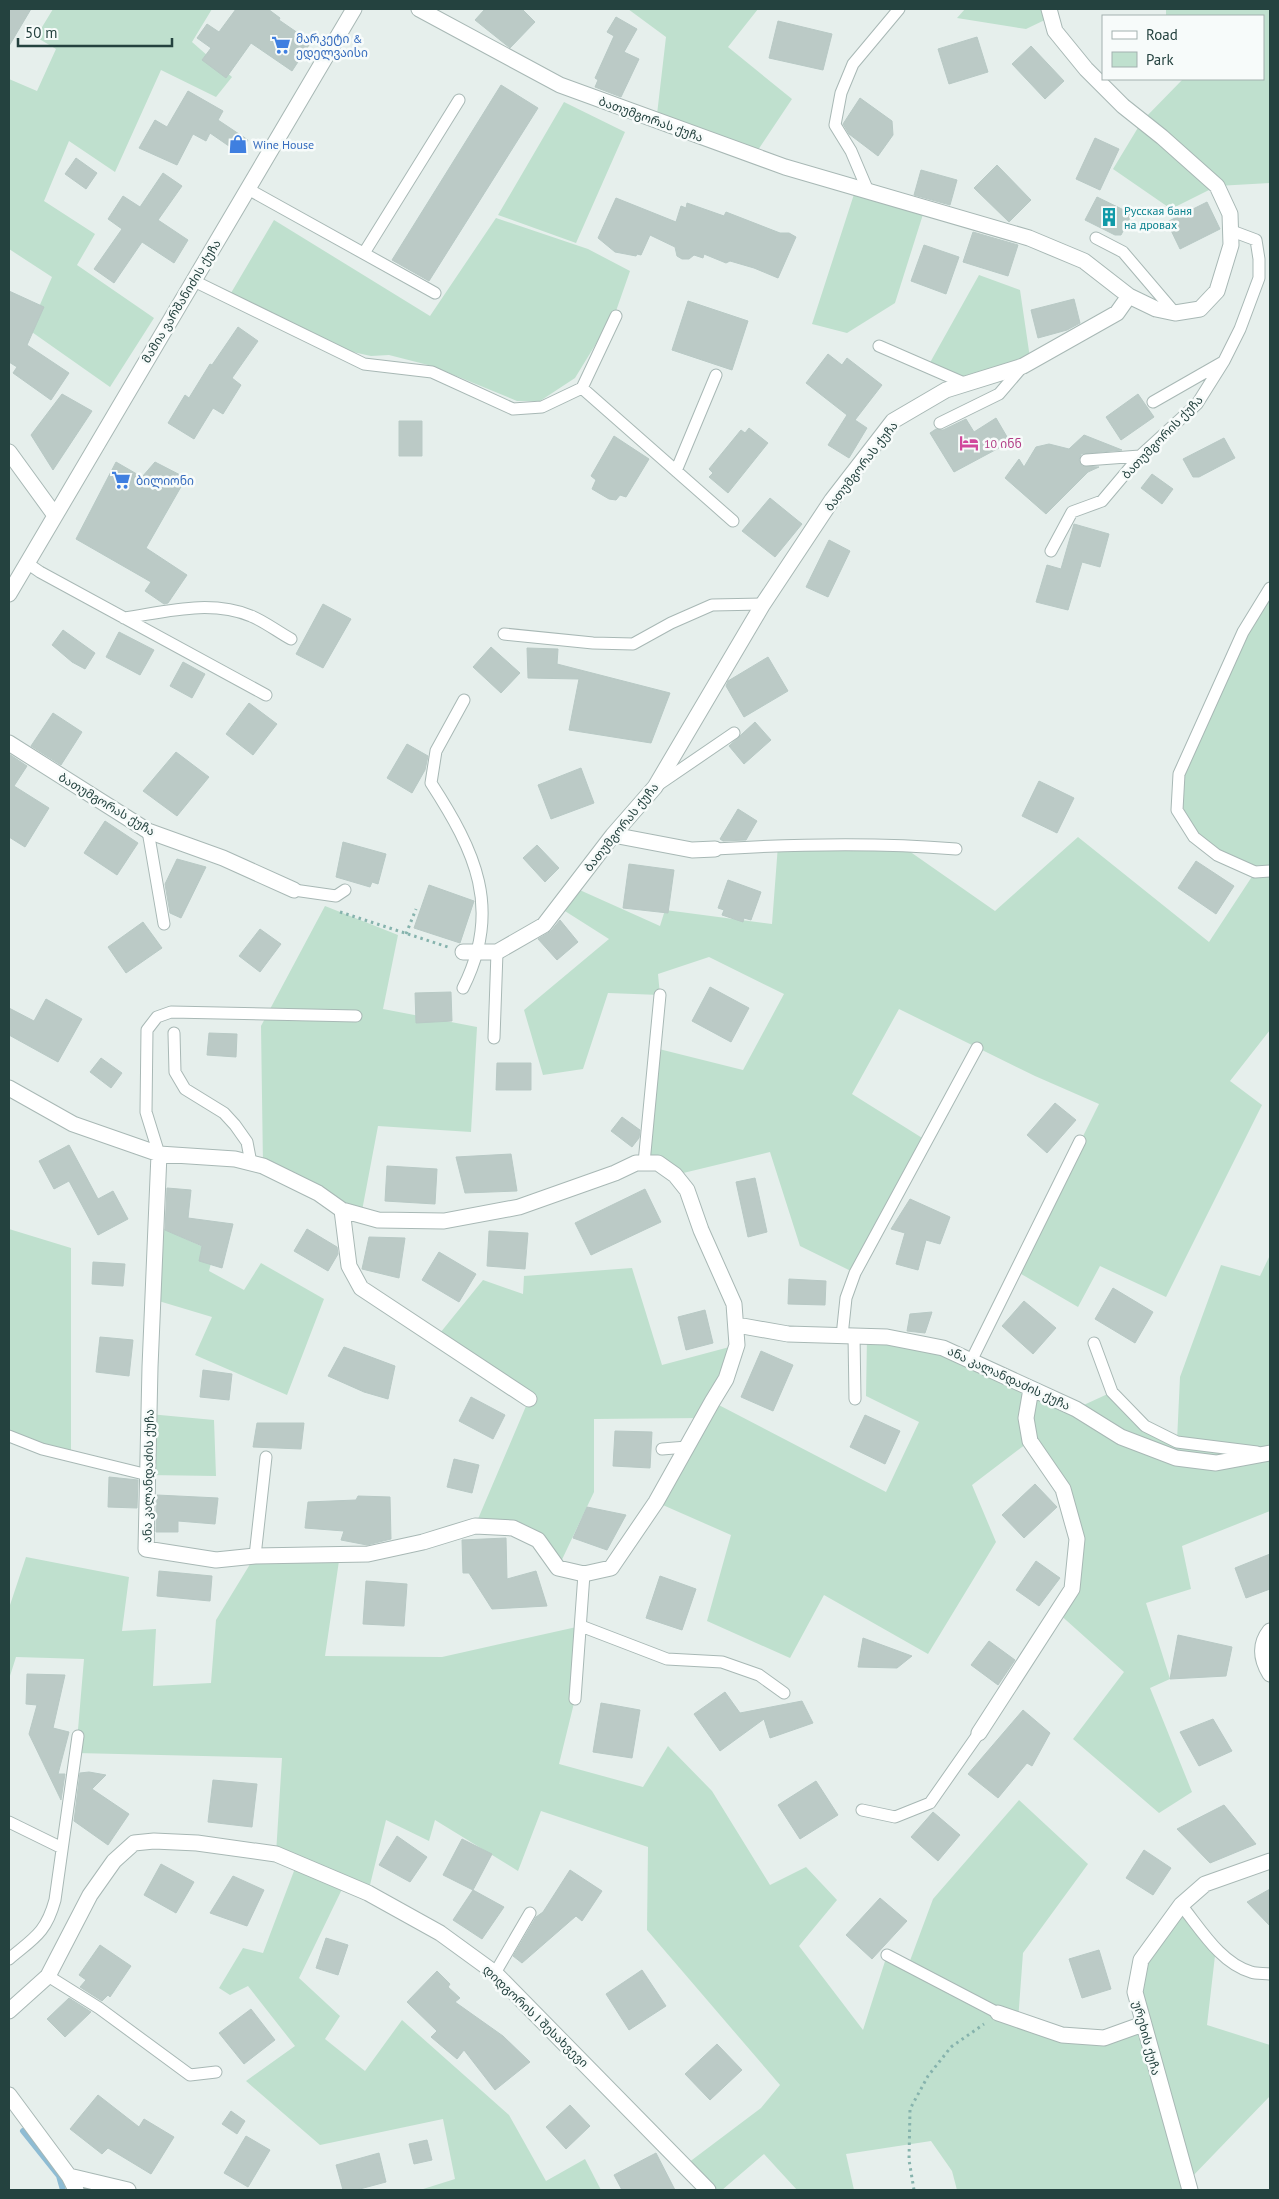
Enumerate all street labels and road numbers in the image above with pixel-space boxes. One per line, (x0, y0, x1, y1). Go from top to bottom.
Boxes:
street label: ბათუმგორას ქუჩა (597, 93, 705, 145)
street label: მამია ვარშანიძის ქუჩა (138, 237, 224, 365)
street label: ბათუმგორის ქუჩა (1118, 392, 1206, 482)
street label: ბათუმგორას ქუჩა (821, 418, 901, 514)
street label: ბათუმგორას ქუჩა (56, 769, 158, 839)
street label: ბათუმგორას ქუჩა (581, 780, 661, 874)
street label: ანა კალანდაძის ქუჩა (945, 1343, 1073, 1414)
street label: ანა კალანდაძის ქუჩა (139, 1409, 158, 1543)
street label: დიდგორის I შესახვევი (479, 1962, 592, 2071)
street label: ურეხის ქუჩა (1130, 1999, 1164, 2077)

